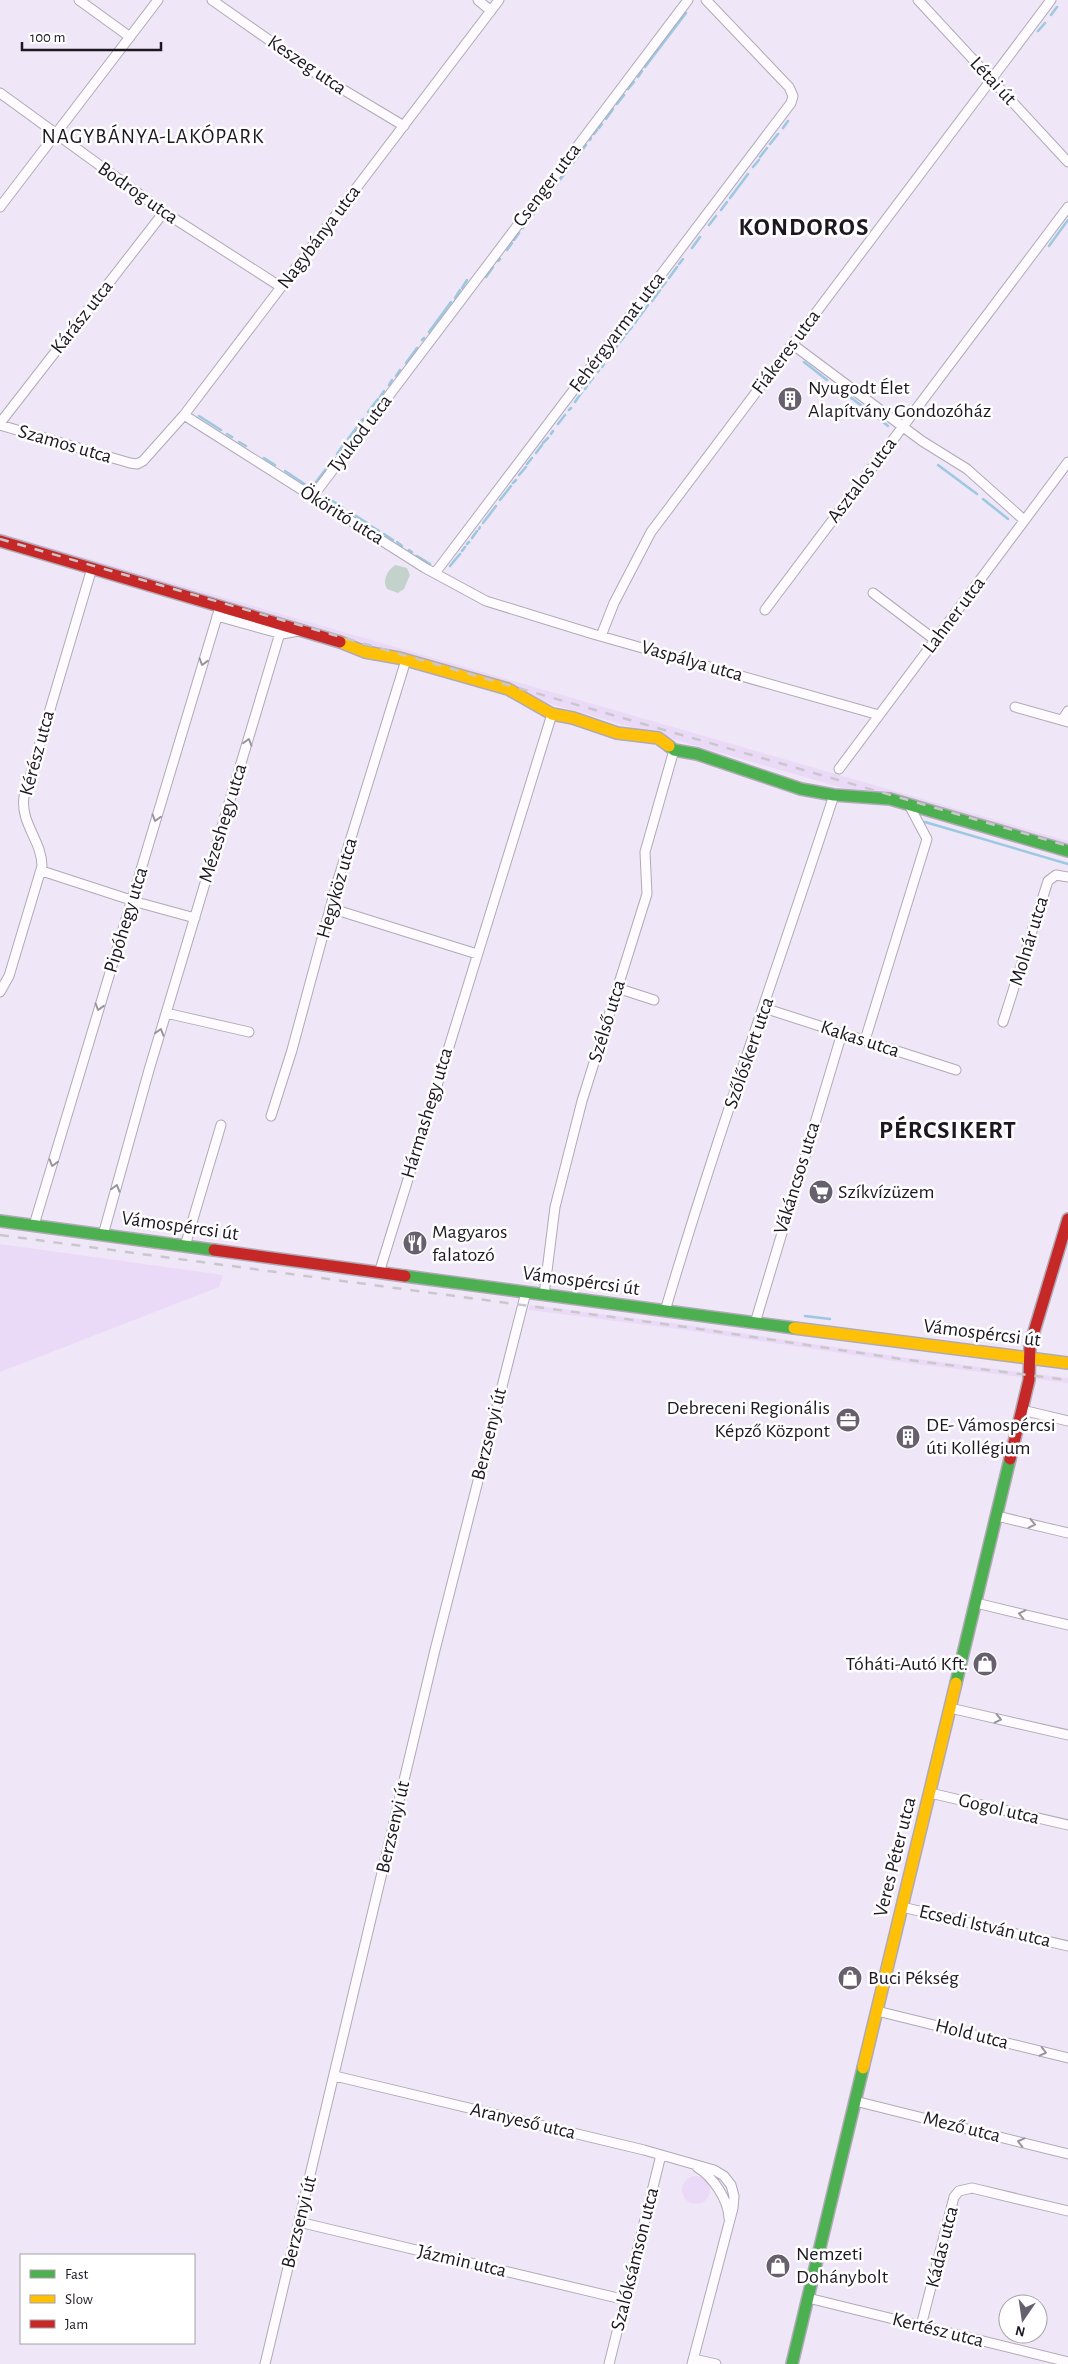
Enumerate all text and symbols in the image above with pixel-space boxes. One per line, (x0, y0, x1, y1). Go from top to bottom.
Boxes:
scale bar (22, 20, 161, 52)
text: 100 m (30, 30, 65, 45)
street label: Keszeg utca (264, 31, 350, 99)
street label: Létai út (966, 53, 1020, 109)
district label: NAGYBÁNYA-LAKÓPARK (41, 124, 265, 147)
street label: Csenger utca (509, 139, 585, 231)
street label: Bodrog utca (94, 158, 182, 228)
street label: Nagybánya utca (274, 182, 364, 292)
district label: KONDOROS (739, 215, 869, 240)
street label: Fehérgyarmat utca (565, 268, 669, 396)
street label: Kárász utca (47, 276, 117, 358)
street label: Fiákeres utca (748, 306, 824, 398)
place label: Nyugodt Élet Alapítvány Gondozóház (808, 377, 991, 421)
building icon: Nyugodt Élet Alapítvány Gondozóház (777, 386, 803, 412)
street label: Tyukod utca (324, 391, 396, 477)
street label: Szamos utca (16, 421, 114, 467)
street label: Asztalos utca (824, 434, 900, 526)
street label: Ököritó utca (297, 481, 387, 549)
street label: Lahner utca (919, 573, 989, 657)
street label: Vaspálya utca (639, 637, 745, 685)
one-way arrow (198, 658, 208, 666)
street label: Kérész utca (16, 708, 58, 798)
one-way arrow (242, 738, 252, 747)
street label: Mézeshegy utca (195, 761, 251, 885)
one-way arrow (152, 813, 162, 821)
street label: Hegyköz utca (313, 835, 361, 941)
street label: Pipóhegy utca (100, 865, 152, 975)
street label: Molnár utca (1006, 894, 1052, 988)
street label: Szélső utca (585, 977, 629, 1065)
street label: Szőlőskert utca (721, 995, 777, 1111)
one-way arrow (95, 1002, 105, 1011)
street label: Kakas utca (818, 1017, 902, 1061)
one-way arrow (155, 1028, 165, 1036)
street label: Hármashegy utca (398, 1045, 456, 1181)
district label: PÉRCSIKERT (879, 1115, 1017, 1143)
street label: Vákáncsos utca (770, 1120, 824, 1236)
one-way arrow (49, 1158, 59, 1166)
supermarket icon: Szíkvízüzem (808, 1179, 834, 1205)
place label: Szíkvízüzem (838, 1182, 935, 1202)
one-way arrow (110, 1184, 121, 1192)
street label: Vámospércsi út (120, 1208, 240, 1244)
place label: Magyaros falatozó (432, 1222, 507, 1265)
restaurant icon: Magyaros falatozó (402, 1230, 428, 1256)
street label: Vámospércsi út (521, 1263, 641, 1299)
street label: Vámospércsi út (922, 1316, 1042, 1350)
street label: Berzsenyi út (468, 1385, 510, 1482)
place label: Debreceni Regionális Képző Központ (666, 1398, 831, 1441)
office icon: Debreceni Regionális Képző Központ (835, 1407, 861, 1433)
place label: DE- Vámospércsi úti Kollégium (926, 1415, 1056, 1458)
building icon: DE- Vámospércsi úti Kollégium (895, 1424, 921, 1450)
one-way arrow (1028, 1518, 1037, 1529)
one-way arrow (1017, 1609, 1026, 1620)
shop icon: Tóháti-Autó Kft. (972, 1651, 998, 1677)
place label: Tóháti-Autó Kft. (846, 1654, 968, 1674)
one-way arrow (993, 1713, 1002, 1724)
street label: Berzsenyi út (373, 1778, 413, 1875)
street label: Gogol utca (957, 1790, 1041, 1828)
street label: Veres Péter utca (870, 1795, 920, 1919)
street label: Ecsedi István utca (917, 1901, 1053, 1951)
shop icon: Buci Pékség (837, 1965, 863, 1991)
place label: Buci Pékség (868, 1968, 959, 1988)
street label: Hold utca (933, 2015, 1011, 2053)
one-way arrow (1039, 2046, 1048, 2057)
street label: Aranyeső utca (468, 2099, 578, 2143)
street label: Mező utca (921, 2108, 1003, 2146)
one-way arrow (1016, 2137, 1025, 2148)
street label: Berzsenyi út (278, 2173, 320, 2270)
street label: Szalóksámson utca (608, 2185, 662, 2333)
street label: Kádas utca (922, 2204, 962, 2290)
street label: Jázmin utca (416, 2241, 508, 2281)
place label: Nemzeti Dohánybolt (796, 2244, 889, 2287)
shop icon: Nemzeti Dohánybolt (765, 2253, 791, 2279)
legend (20, 2254, 195, 2344)
text: Fast (65, 2267, 89, 2282)
text: Slow (65, 2292, 93, 2307)
north arrow (998, 2294, 1048, 2344)
street label: Kertész utca (890, 2309, 986, 2351)
text: Jam (65, 2317, 88, 2332)
text: N (1014, 2323, 1027, 2339)

